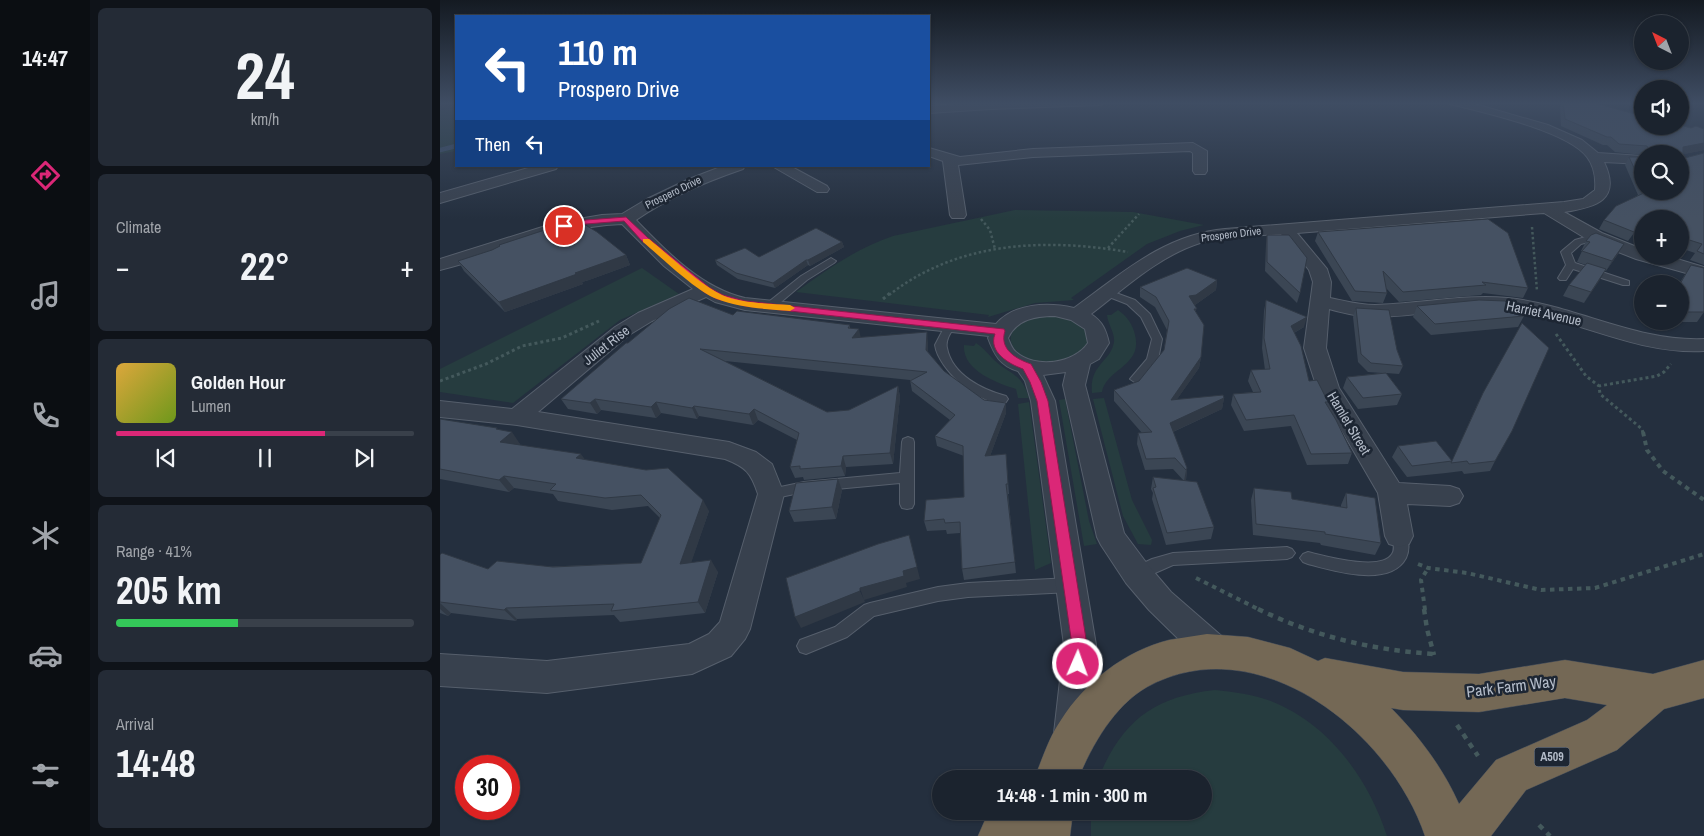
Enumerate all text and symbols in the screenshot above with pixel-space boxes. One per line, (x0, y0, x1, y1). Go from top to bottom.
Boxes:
north arrow (1634, 15, 1689, 70)
map controls (1634, 15, 1689, 330)
text: 110 m (558, 29, 638, 76)
text: 24 (235, 32, 295, 119)
icon: left (475, 35, 540, 100)
text: 14:47 (22, 43, 68, 73)
text: Prospero Drive (558, 74, 679, 104)
button: sound (1634, 80, 1689, 135)
text: km/h (251, 108, 279, 130)
icon: left (521, 130, 549, 158)
text: Then (475, 131, 511, 157)
button: search (1634, 145, 1689, 200)
icon: directions (28, 158, 63, 193)
street label: Prospero Drive (643, 172, 703, 212)
pin (543, 205, 585, 247)
button: + (1634, 210, 1689, 265)
icon: arrive (550, 212, 578, 240)
text: Climate (116, 216, 161, 238)
street label: Prospero Drive (1200, 223, 1262, 245)
text: 22° (240, 241, 290, 292)
text: − (116, 248, 129, 286)
text: + (401, 248, 414, 286)
button: − (1634, 275, 1689, 330)
icon: music (28, 278, 63, 313)
street label: Harriet Avenue (1505, 296, 1583, 330)
street label: Juliet Rise (579, 321, 633, 369)
text: Golden Hour (191, 369, 285, 395)
street label: Hamlet Street (1323, 388, 1375, 458)
text: Lumen (191, 395, 231, 417)
icon: phone (28, 398, 63, 433)
icon: previous (152, 444, 180, 472)
icon: pause (251, 444, 279, 472)
icon: next (350, 444, 378, 472)
icon: climate (28, 518, 63, 553)
text: Range · 41% (116, 540, 192, 562)
text: 205 km (116, 565, 222, 616)
position arrow (1051, 637, 1103, 689)
icon: car (28, 638, 63, 673)
street label: Park Farm Way (1465, 670, 1557, 702)
text: Arrival (116, 713, 154, 735)
text: 14:48 (116, 738, 196, 789)
road number: A509 (1534, 748, 1570, 766)
speed limit sign: 30 (455, 755, 520, 820)
icon: filters (28, 758, 63, 793)
text: 14:48 · 1 min · 300 m (997, 782, 1147, 808)

